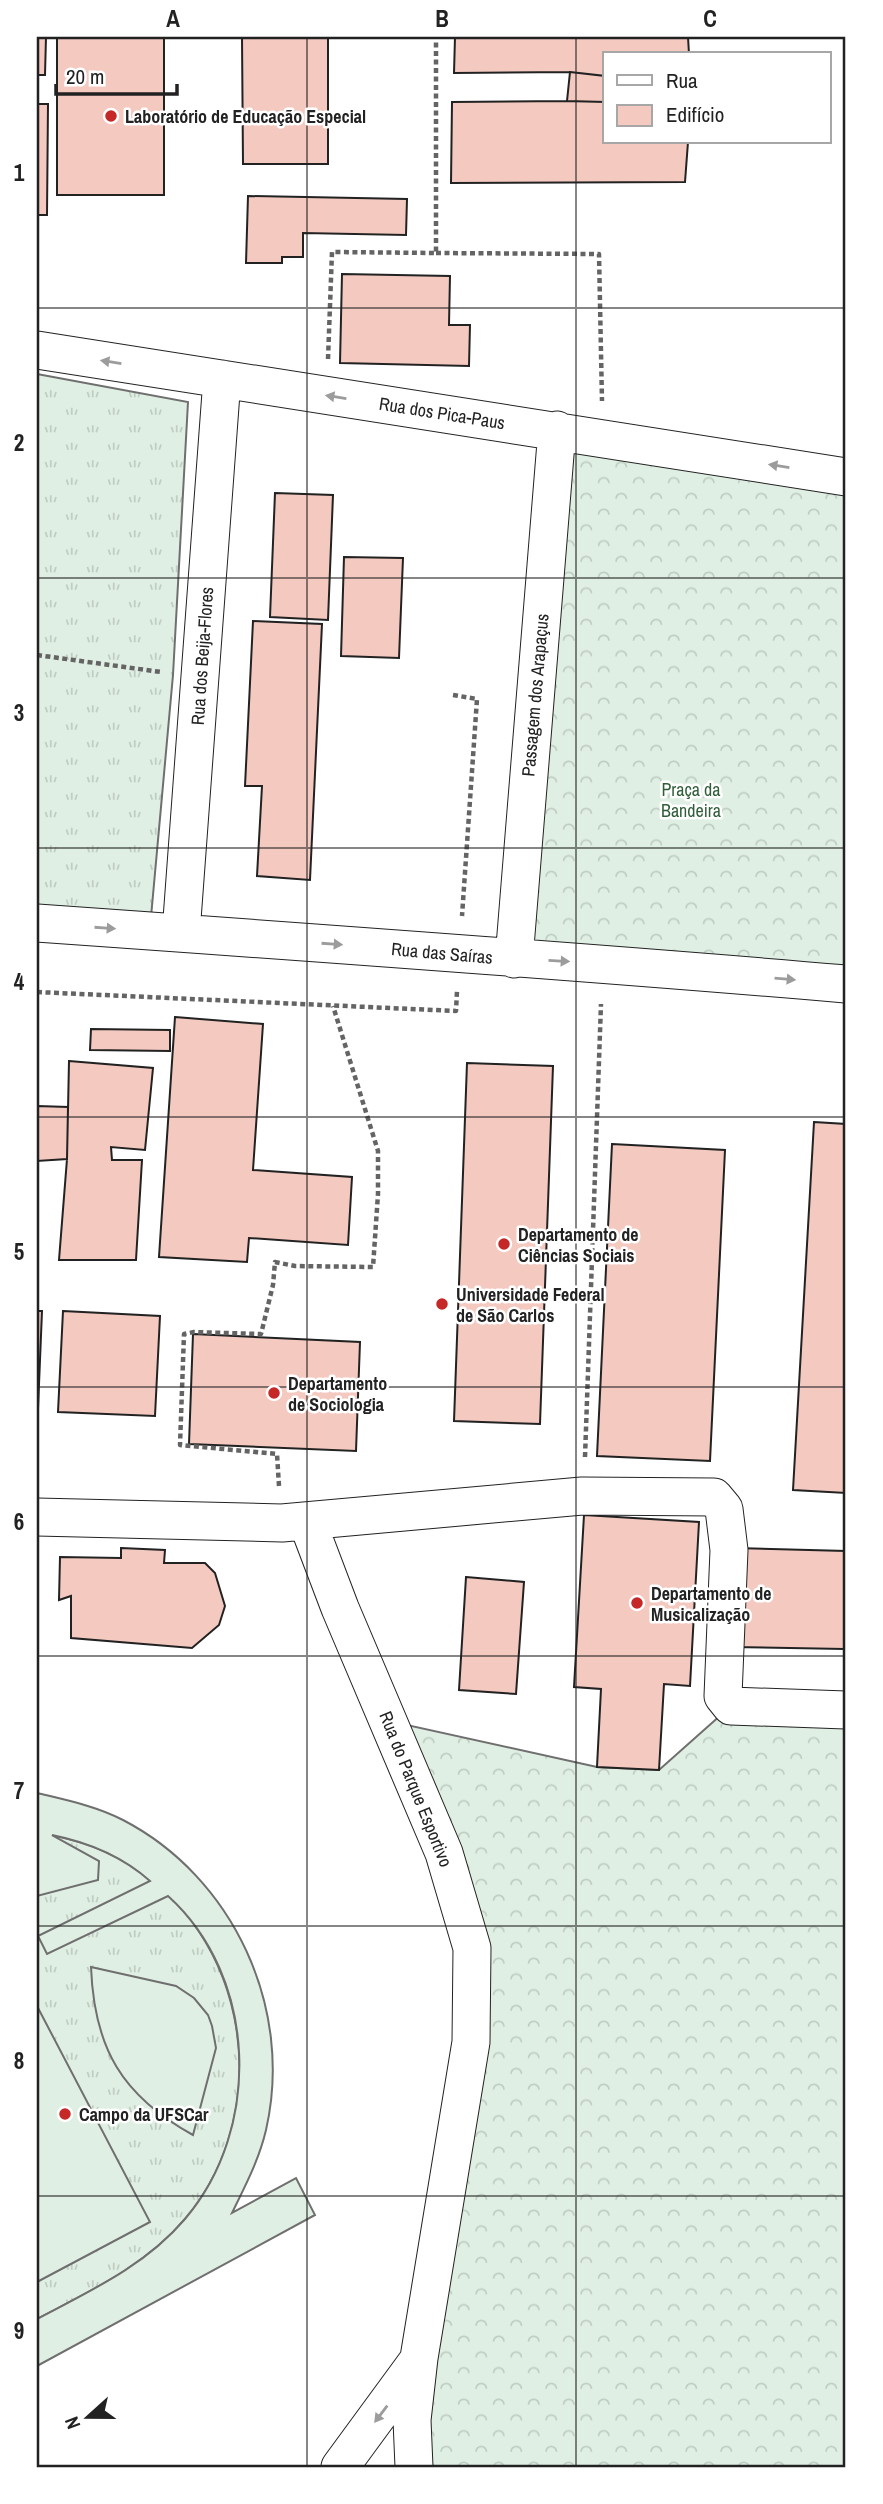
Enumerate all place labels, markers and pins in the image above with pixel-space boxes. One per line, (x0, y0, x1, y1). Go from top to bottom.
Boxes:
place label: Laboratório de Educação Especial (125, 104, 366, 129)
marker: Laboratório de Educação Especial (103, 108, 119, 124)
place label: Departamento de Ciências Sociais (518, 1222, 639, 1268)
marker: Departamento de Ciências Sociais (496, 1236, 512, 1252)
place label: Universidade Federal de São Carlos (456, 1282, 605, 1328)
marker: Universidade Federal de São Carlos (434, 1296, 450, 1312)
place label: Departamento de Sociologia (288, 1371, 387, 1417)
marker: Departamento de Sociologia (266, 1385, 282, 1401)
place label: Departamento de Musicalização (651, 1581, 772, 1627)
marker: Departamento de Musicalização (629, 1595, 645, 1611)
place label: Campo da UFSCar (79, 2102, 209, 2127)
marker: Campo da UFSCar (57, 2106, 73, 2122)

